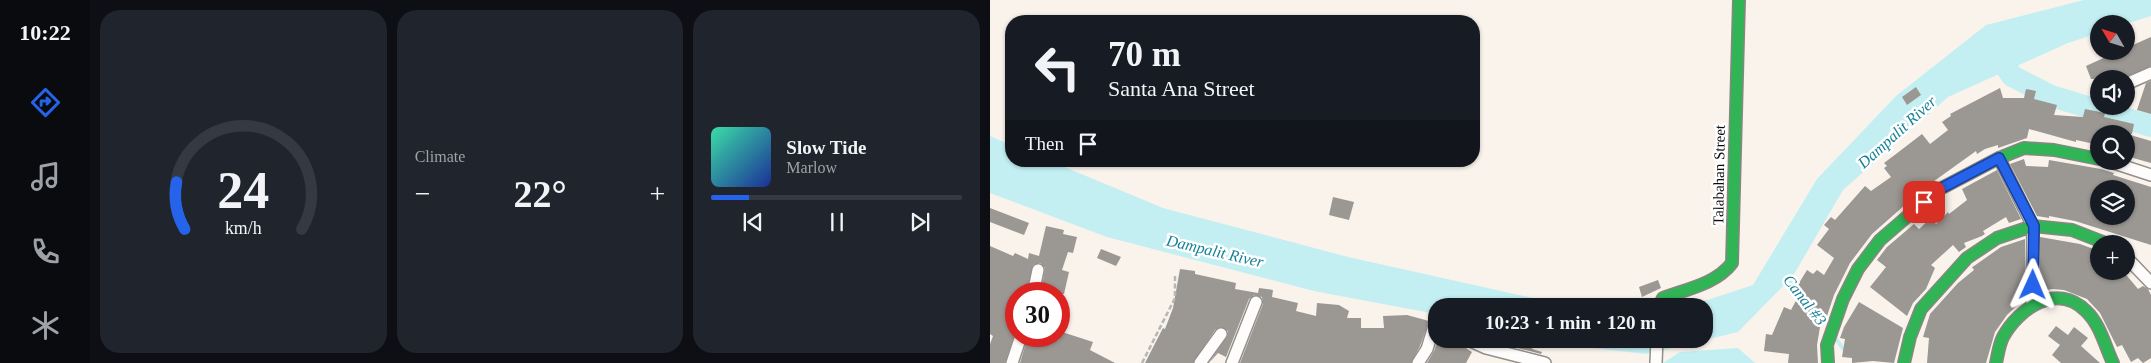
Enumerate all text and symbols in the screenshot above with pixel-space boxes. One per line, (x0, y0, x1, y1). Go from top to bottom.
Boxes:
north arrow (2090, 15, 2135, 60)
map controls (2090, 15, 2135, 280)
text: 10:22 (19, 20, 71, 45)
icon: left (1025, 35, 1090, 100)
text: 70 m (1108, 35, 1181, 74)
button: sound (2090, 70, 2135, 115)
text: Santa Ana Street (1108, 76, 1255, 101)
icon: directions (28, 85, 63, 120)
water label: Dampalit River (1854, 92, 1941, 173)
street label: Talabahan Street (1710, 124, 1728, 225)
button: search (2090, 125, 2135, 170)
icon: arrive (1074, 130, 1102, 158)
text: Then (1025, 133, 1064, 154)
text: Slow Tide (786, 137, 866, 158)
text: Climate (415, 148, 465, 165)
icon: music (28, 159, 63, 194)
text: Marlow (786, 159, 837, 176)
text: 24 (217, 162, 269, 219)
text: 22° (513, 173, 567, 215)
text: − (415, 178, 430, 209)
text: + (650, 178, 665, 209)
button: layers (2090, 180, 2135, 225)
pin (1903, 181, 1945, 223)
icon: arrive (1910, 188, 1938, 216)
icon: previous (739, 208, 767, 236)
icon: pause (823, 208, 851, 236)
icon: next (906, 208, 934, 236)
text: km/h (225, 218, 262, 238)
water label: Dampalit River (1164, 231, 1266, 272)
icon: phone (28, 234, 63, 269)
button: + (2090, 235, 2135, 280)
position arrow (2006, 258, 2058, 310)
water label: Canal #3 (1780, 271, 1830, 329)
speed limit sign: 30 (1005, 282, 1070, 347)
icon: climate (28, 308, 63, 343)
text: 10:23 · 1 min · 120 m (1485, 312, 1656, 333)

